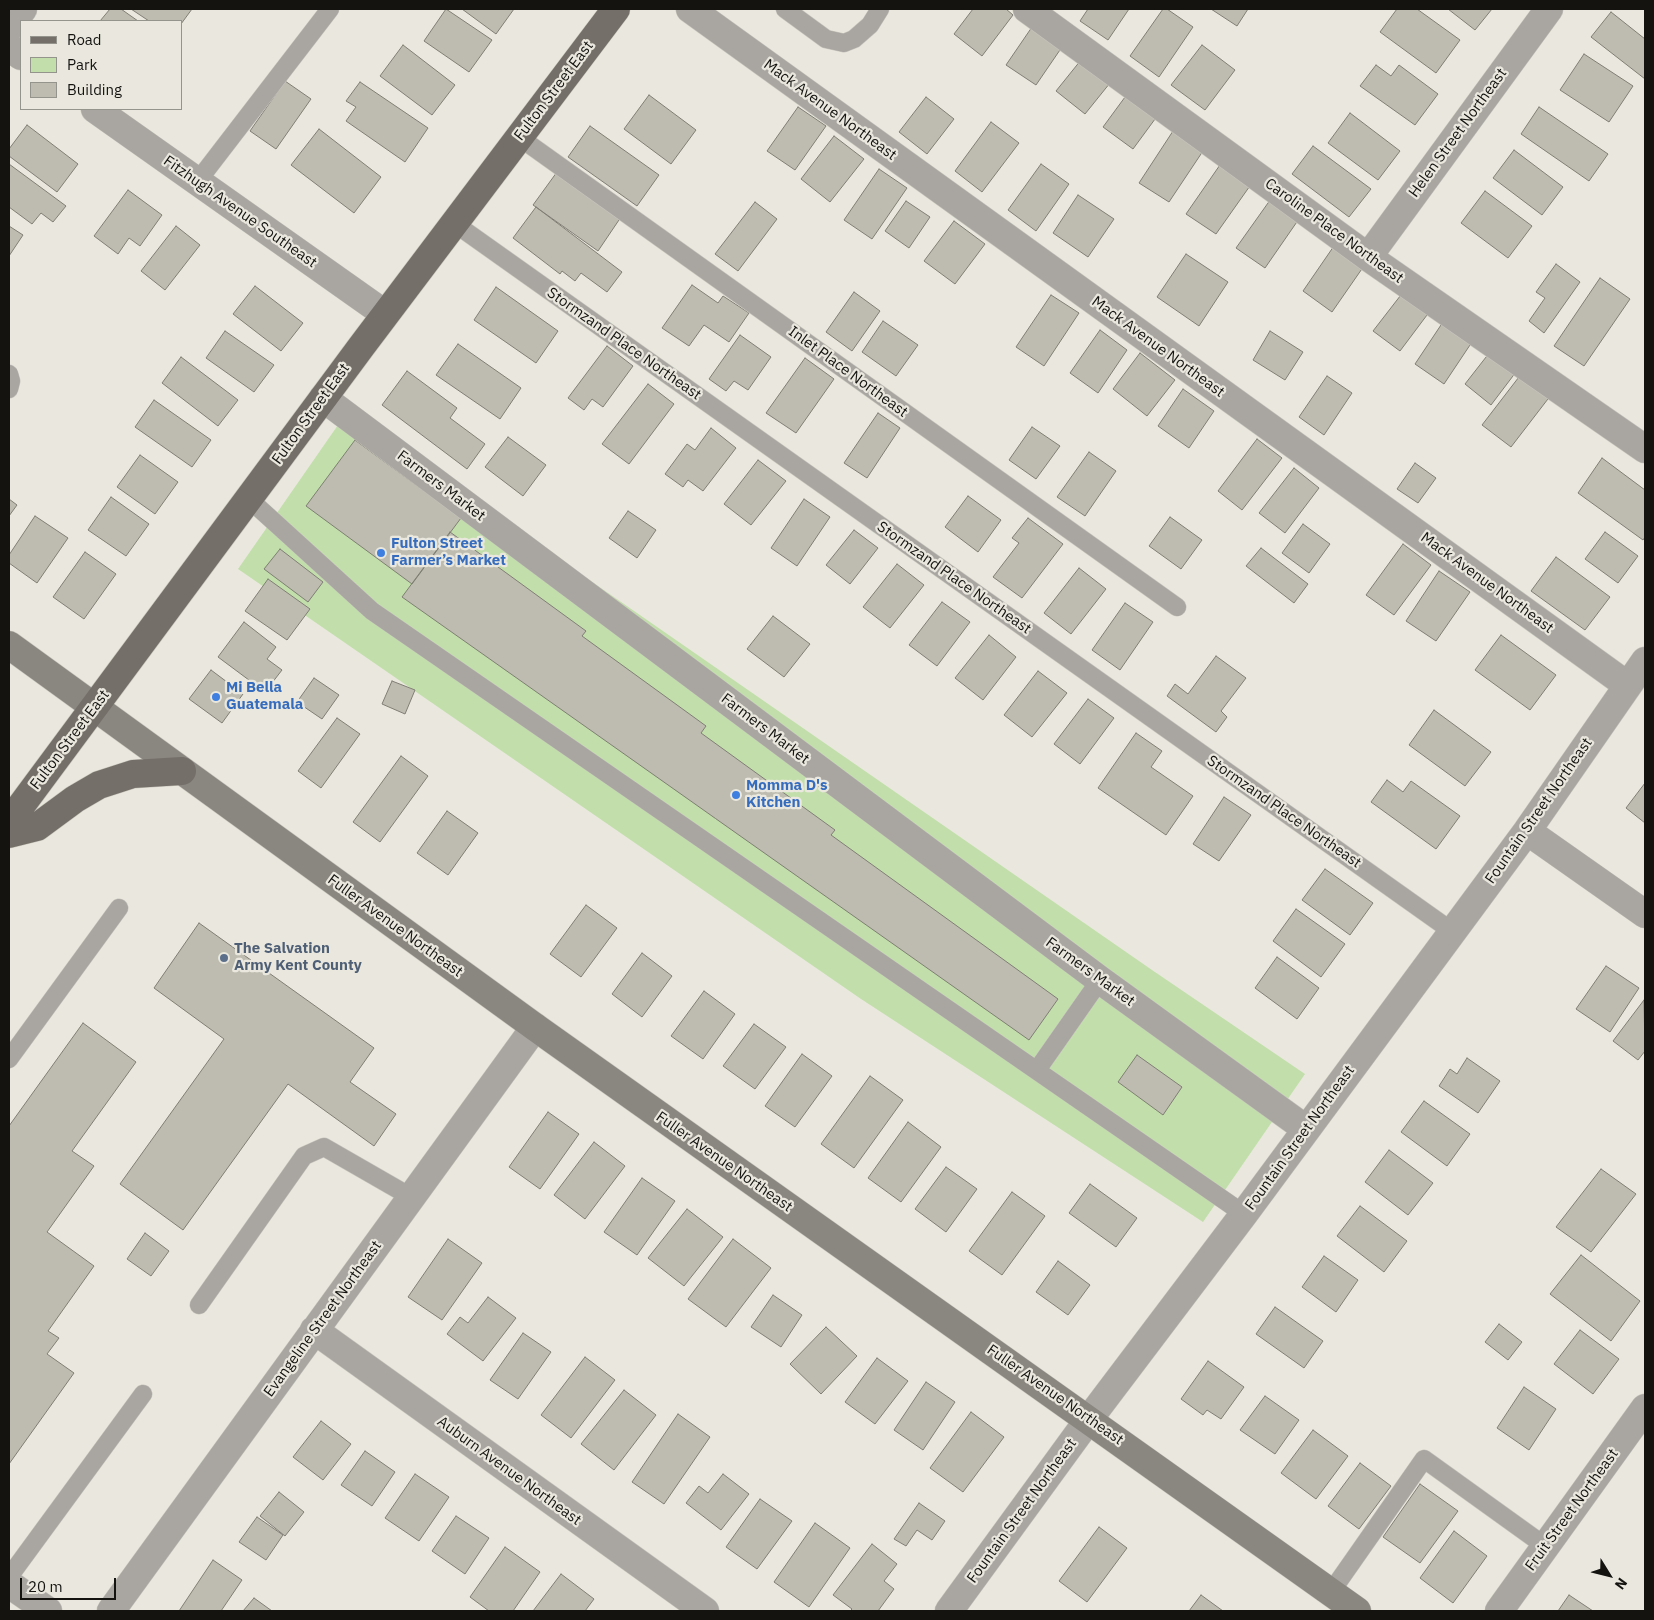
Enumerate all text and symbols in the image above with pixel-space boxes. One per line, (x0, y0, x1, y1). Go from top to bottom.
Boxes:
legend (20, 20, 182, 110)
text: Road (67, 30, 102, 49)
street label: Fulton Street East (511, 38, 597, 144)
text: Park (67, 55, 97, 74)
street label: Mack Avenue Northeast (760, 56, 900, 164)
street label: Helen Street Northeast (1405, 65, 1511, 201)
text: Building (67, 80, 122, 99)
street label: Fitzhugh Avenue Southeast (160, 152, 320, 272)
street label: Caroline Place Northeast (1261, 175, 1407, 287)
street label: Stormzand Place Northeast (543, 284, 705, 404)
street label: Mack Avenue Northeast (1088, 293, 1228, 401)
street label: Inlet Place Northeast (785, 323, 911, 421)
street label: Fulton Street East (268, 360, 354, 468)
street label: Farmers Market (393, 447, 489, 525)
street label: Stormzand Place Northeast (873, 518, 1035, 638)
street label: Mack Avenue Northeast (1417, 529, 1557, 637)
place label: Fulton Street Farmer’s Market (391, 535, 506, 570)
marker: Fulton Street Farmer’s Market (375, 547, 387, 559)
place label: Mi Bella Guatemala (226, 679, 303, 714)
street label: Fulton Street East (27, 687, 113, 793)
street label: Farmers Market (717, 690, 813, 768)
marker: Mi Bella Guatemala (210, 691, 222, 703)
street label: Fountain Street Northeast (1482, 734, 1596, 888)
street label: Stormzand Place Northeast (1203, 752, 1365, 872)
place label: Momma D's Kitchen (746, 777, 828, 812)
marker: Momma D's Kitchen (730, 789, 742, 801)
street label: Fuller Avenue Northeast (324, 871, 466, 981)
street label: Farmers Market (1042, 934, 1138, 1010)
place label: The Salvation Army Kent County (234, 940, 362, 975)
marker: The Salvation Army Kent County (218, 952, 230, 964)
street label: Fountain Street Northeast (1241, 1062, 1359, 1214)
street label: Fuller Avenue Northeast (652, 1108, 796, 1216)
street label: Evangeline Street Northeast (260, 1237, 386, 1401)
street label: Fuller Avenue Northeast (983, 1341, 1127, 1449)
street label: Auburn Avenue Northeast (433, 1413, 585, 1529)
street label: Fountain Street Northeast (963, 1435, 1081, 1587)
street label: Fruit Street Northeast (1522, 1445, 1622, 1575)
north arrow (1584, 1550, 1634, 1600)
scale bar (22, 1568, 119, 1600)
text: N (1611, 1574, 1631, 1593)
text: 20 m (28, 1577, 63, 1596)

